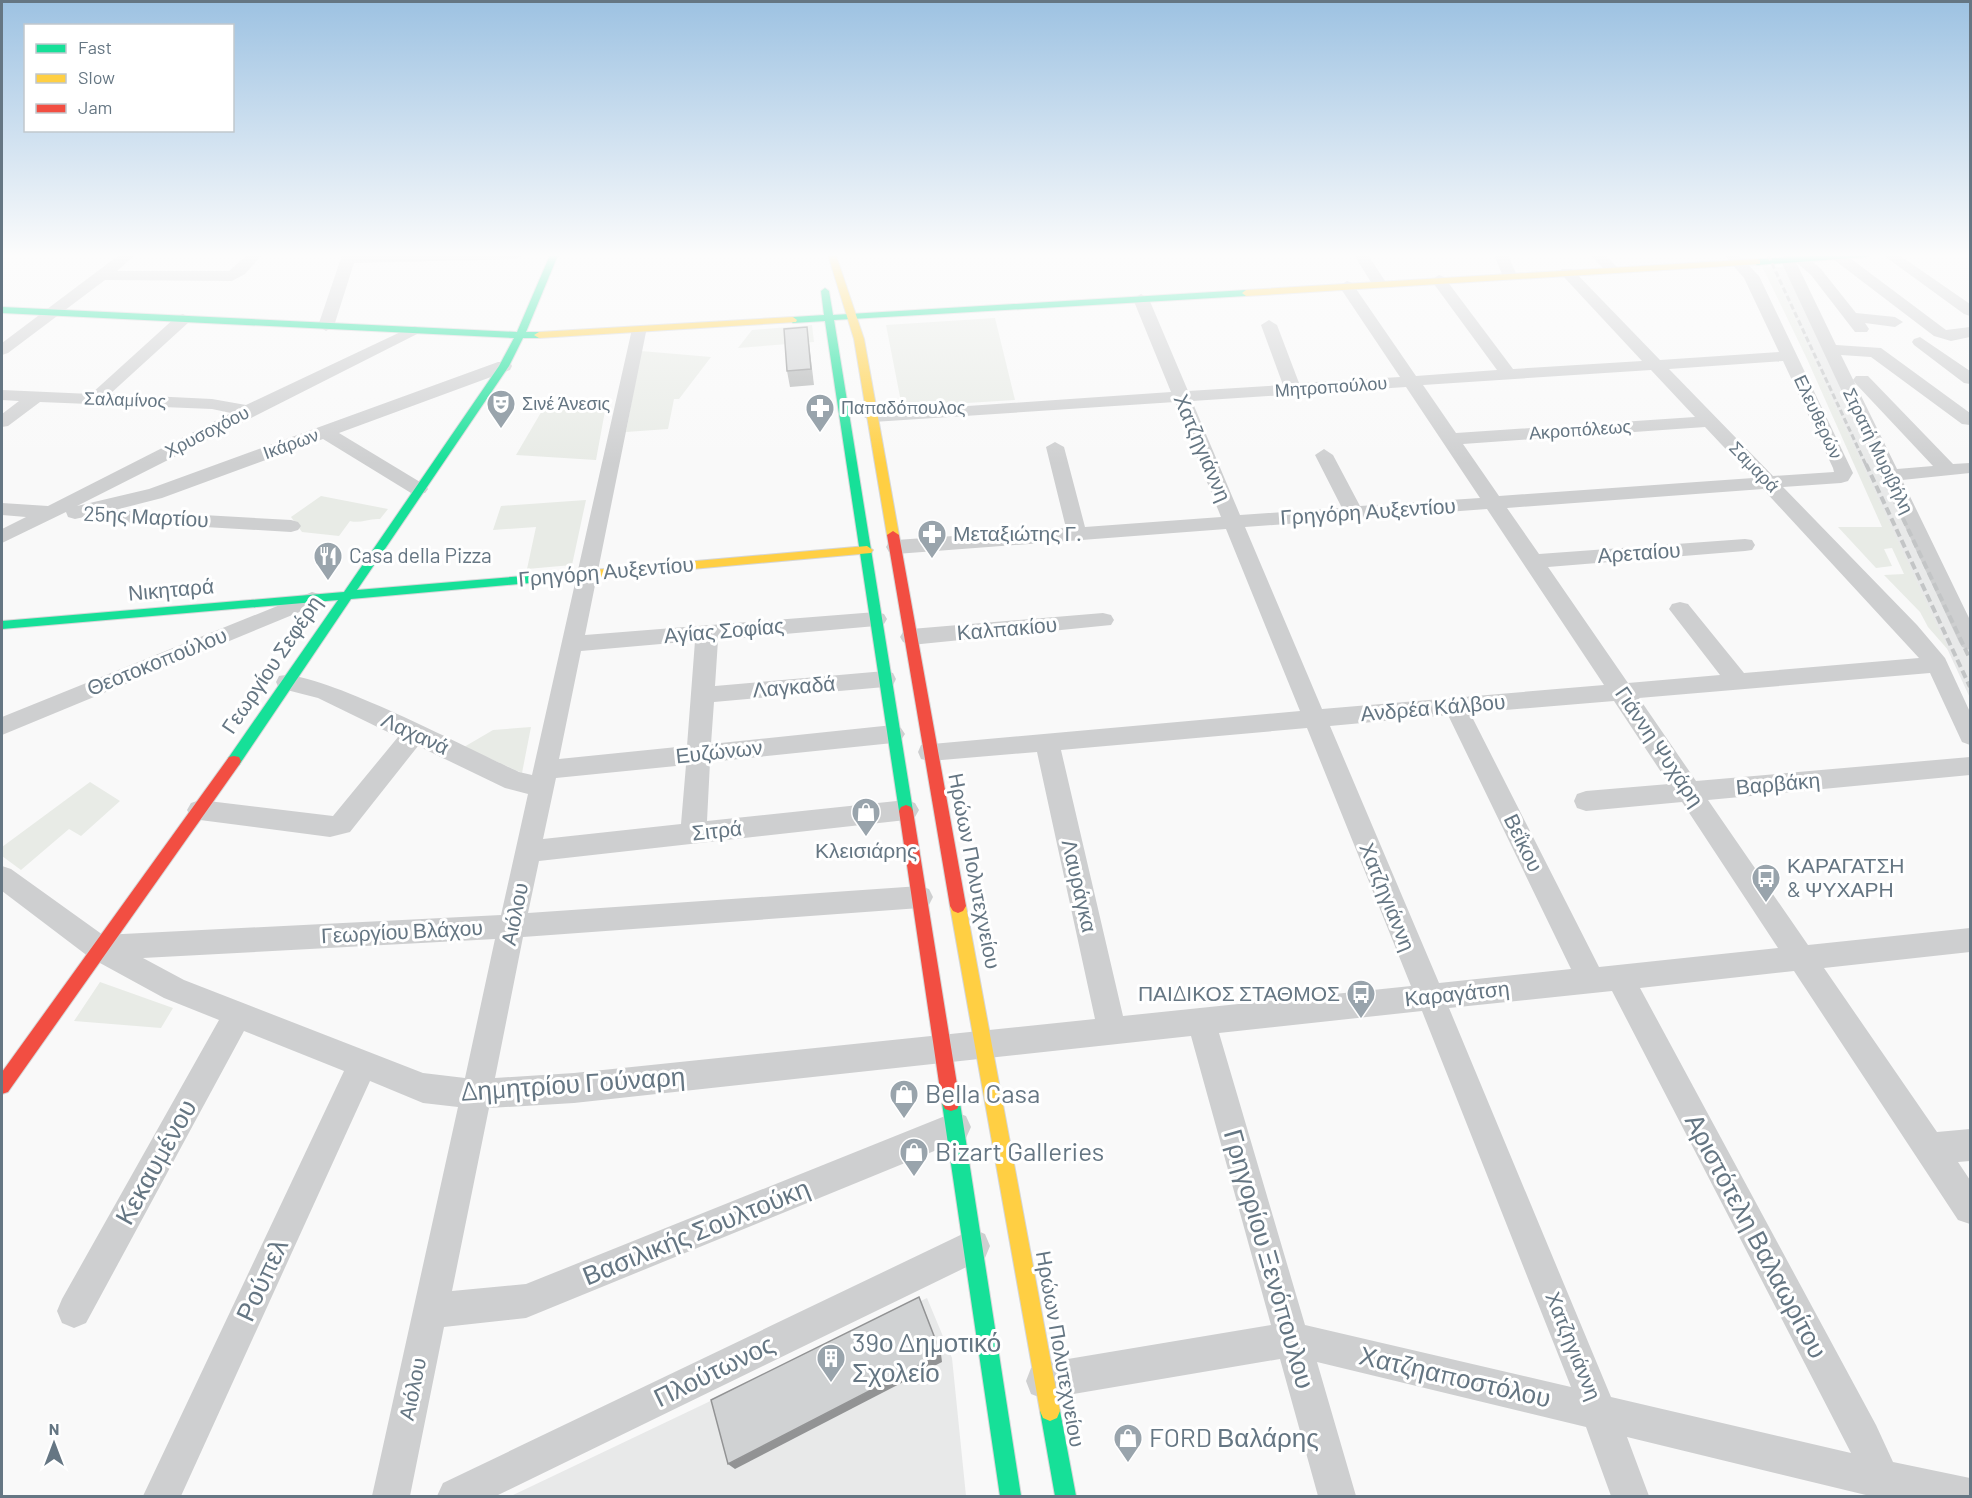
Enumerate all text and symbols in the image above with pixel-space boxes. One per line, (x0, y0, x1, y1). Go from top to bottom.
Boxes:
legend (24, 24, 234, 132)
text: Fast (78, 36, 112, 58)
text: Slow (78, 66, 115, 88)
text: Jam (78, 96, 112, 118)
street label: Μητροπούλου (1274, 371, 1388, 401)
street label: Ελευθερών (1790, 371, 1848, 462)
street label: Στρατή Μυριβήλη (1839, 384, 1919, 517)
street label: Σαλαμίνος (84, 387, 167, 411)
theatre icon: Σινέ Άνεσις (485, 388, 517, 430)
street label: Χατζηγιάννη (1169, 390, 1237, 505)
place label: Σινέ Άνεσις (522, 392, 611, 414)
pharmacy icon: Παπαδόπουλος (804, 392, 836, 434)
place label: Παπαδόπουλος (841, 396, 966, 418)
street label: Χρυσοχόου (161, 401, 252, 462)
street label: Ακροπόλεως (1528, 414, 1632, 444)
street label: Ικάρων (260, 423, 321, 463)
street label: Σαμαρά (1725, 436, 1784, 496)
street label: Γρηγόρη Αυξεντίου (1279, 492, 1457, 529)
street label: 25ης Μαρτίου (83, 500, 209, 531)
pharmacy icon: Μεταξιώτης Γ. (916, 518, 948, 560)
place label: Μεταξιώτης Γ. (953, 520, 1082, 545)
street label: Αρεταίου (1596, 536, 1681, 567)
restaurant icon: Casa della Pizza (312, 540, 344, 582)
place label: Casa della Pizza (349, 542, 492, 567)
street label: Γρηγόρη Αυξεντίου (517, 550, 695, 591)
street label: Νικηταρά (127, 572, 215, 605)
street label: Γεωργίου Σεφέρη (215, 591, 326, 738)
street label: Καλπακίου (956, 611, 1058, 644)
street label: Αγίας Σοφίας (663, 612, 785, 647)
street label: Θεοτοκοπούλου (83, 621, 230, 700)
street label: Λαγκαδά (751, 669, 836, 702)
street label: Γιάννη Ψυχάρη (1611, 681, 1710, 811)
street label: Ανδρέα Κάλβου (1360, 688, 1506, 725)
street label: Λαχανά (378, 706, 453, 759)
street label: Ευζώνων (674, 734, 763, 767)
street label: Βαρβάκη (1735, 766, 1821, 799)
street label: Ηρώων Πολυτεχνείου (944, 771, 1007, 971)
shop icon: Κλεισιάρης (850, 796, 882, 838)
street label: Βεΐκου (1500, 809, 1549, 875)
street label: Σιτρά (691, 814, 743, 845)
place label: Κλεισιάρης (815, 837, 917, 862)
street label: Λαυράγκα (1058, 837, 1103, 935)
street label: Χατζηγιάννη (1355, 839, 1421, 954)
place label: ΚΑΡΑΓΑΤΣΗ & ΨΥΧΑΡΗ (1787, 852, 1905, 901)
bus stop icon: ΚΑΡΑΓΑΤΣΗ & ΨΥΧΑΡΗ (1750, 862, 1782, 904)
street label: Αιόλου (495, 880, 532, 947)
street label: Γεωργίου Βλάχου (320, 914, 483, 947)
street label: Καραγάτση (1403, 975, 1510, 1010)
bus stop icon: ΠΑΙΔΙΚΟΣ ΣΤΑΘΜΟΣ (1345, 978, 1377, 1020)
place label: ΠΑΙΔΙΚΟΣ ΣΤΑΘΜΟΣ (1138, 980, 1340, 1005)
street label: Δημητρίου Γούναρη (460, 1059, 686, 1106)
place label: Bella Casa (925, 1077, 1040, 1108)
shop icon: Bella Casa (888, 1078, 920, 1120)
street label: Κεκαυμένου (108, 1093, 202, 1229)
street label: Αριστότελη Βαλαωρίτου (1680, 1108, 1835, 1363)
street label: Γρηγορίου Ξενόπουλου (1219, 1125, 1322, 1392)
place label: Bizart Galleries (935, 1135, 1104, 1166)
shop icon: Bizart Galleries (898, 1136, 930, 1178)
street label: Βασιλικής Σουλτούκη (577, 1171, 813, 1290)
street label: Ρούπελ (228, 1233, 293, 1326)
street label: Ηρώων Πολυτεχνείου (1032, 1249, 1091, 1449)
street label: Χατζηγιάννη (1541, 1288, 1607, 1403)
place label: 39ο Δημοτικό Σχολείο (852, 1326, 1001, 1387)
street label: Πλούτωνος (648, 1327, 779, 1412)
street label: Χατζηαποστόλου (1357, 1338, 1554, 1413)
building icon: 39ο Δημοτικό Σχολείο (815, 1342, 847, 1384)
street label: Αιόλου (393, 1355, 430, 1422)
north arrow (24, 1414, 84, 1474)
text: N (49, 1419, 59, 1438)
place label: FORD Βαλάρης (1149, 1421, 1319, 1452)
shop icon: FORD Βαλάρης (1112, 1422, 1144, 1464)

